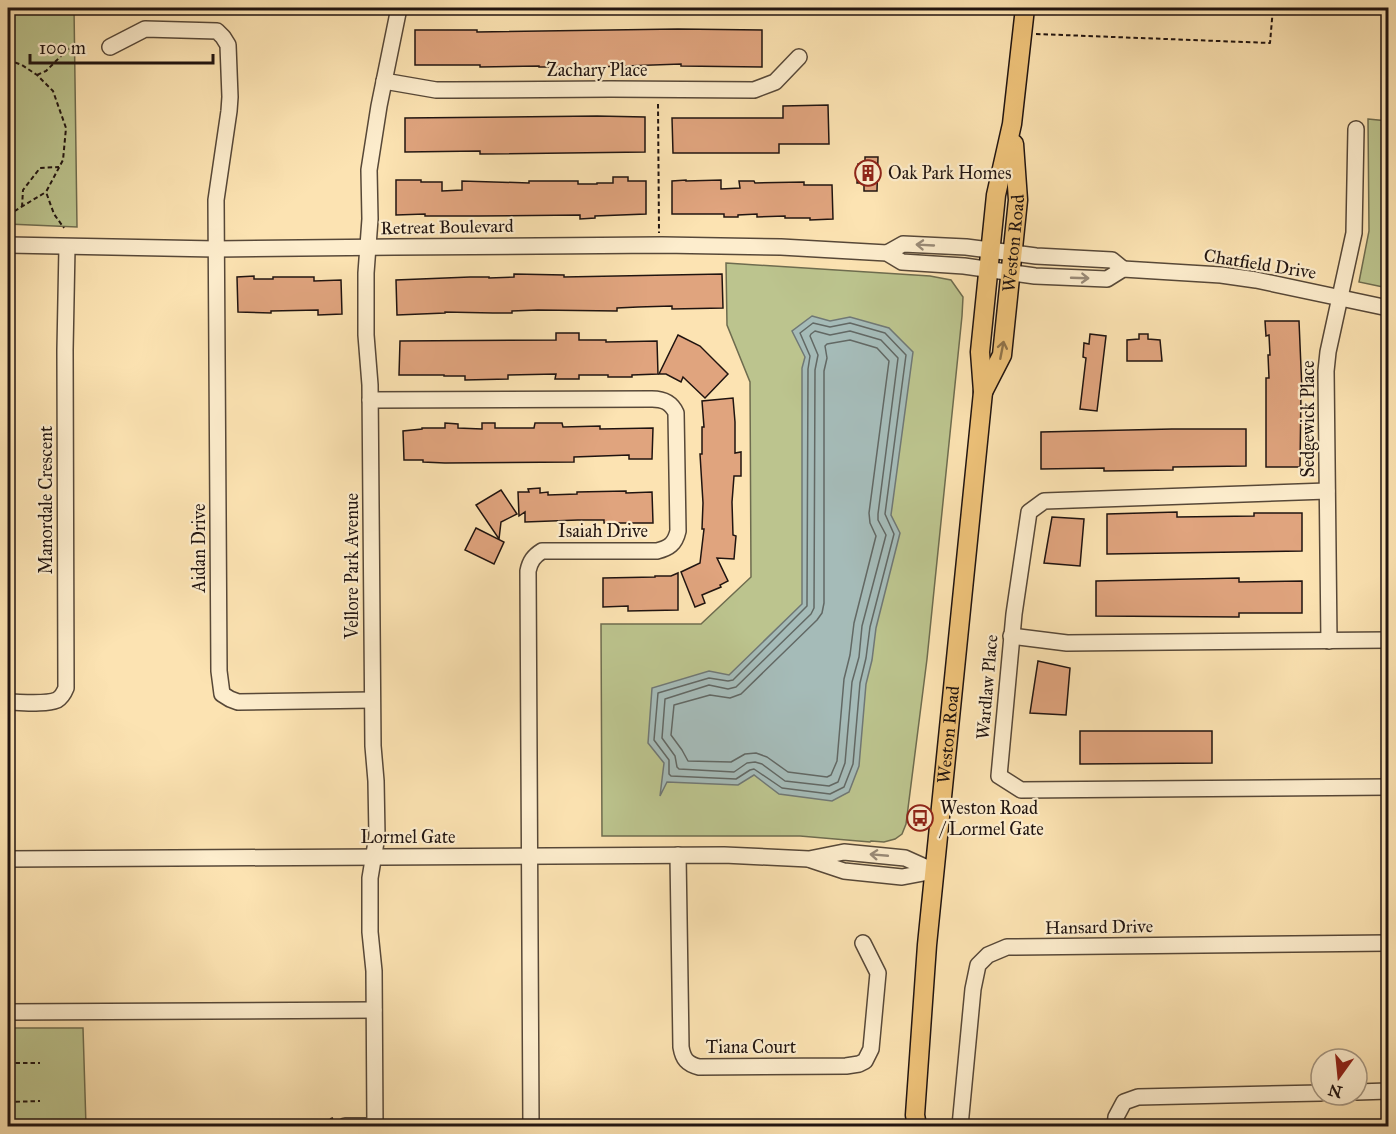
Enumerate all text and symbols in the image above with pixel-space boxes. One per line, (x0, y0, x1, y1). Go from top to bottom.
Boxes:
scale bar (30, 27, 213, 65)
text: 100 m (39, 37, 86, 59)
street label: Zachary Place (547, 59, 647, 81)
building icon: Oak Park Homes (853, 158, 883, 188)
place label: Oak Park Homes (888, 162, 1012, 184)
street label: Weston Road (998, 194, 1029, 293)
street label: Retreat Boulevard (380, 215, 514, 239)
one-way arrow (916, 239, 936, 250)
street label: Chatfield Drive (1202, 244, 1318, 284)
one-way arrow (1070, 272, 1090, 283)
one-way arrow (997, 341, 1008, 360)
street label: Sedgewick Place (1297, 360, 1320, 478)
street label: Manordale Crescent (35, 425, 57, 574)
street label: Vellore Park Avenue (341, 493, 363, 640)
street label: Aidan Drive (188, 504, 210, 593)
street label: Isaiah Drive (558, 520, 648, 542)
street label: Wardlaw Place (971, 634, 1003, 740)
street label: Weston Road (932, 685, 964, 785)
place label: Weston Road / Lormel Gate (938, 797, 1044, 840)
bus stop icon: Weston Road / Lormel Gate (905, 803, 935, 833)
street label: Lormel Gate (360, 826, 456, 848)
one-way arrow (869, 849, 889, 860)
street label: Hansard Drive (1045, 915, 1153, 939)
street label: Tiana Court (706, 1036, 797, 1058)
north arrow (1309, 1047, 1369, 1107)
text: N (1326, 1080, 1344, 1102)

